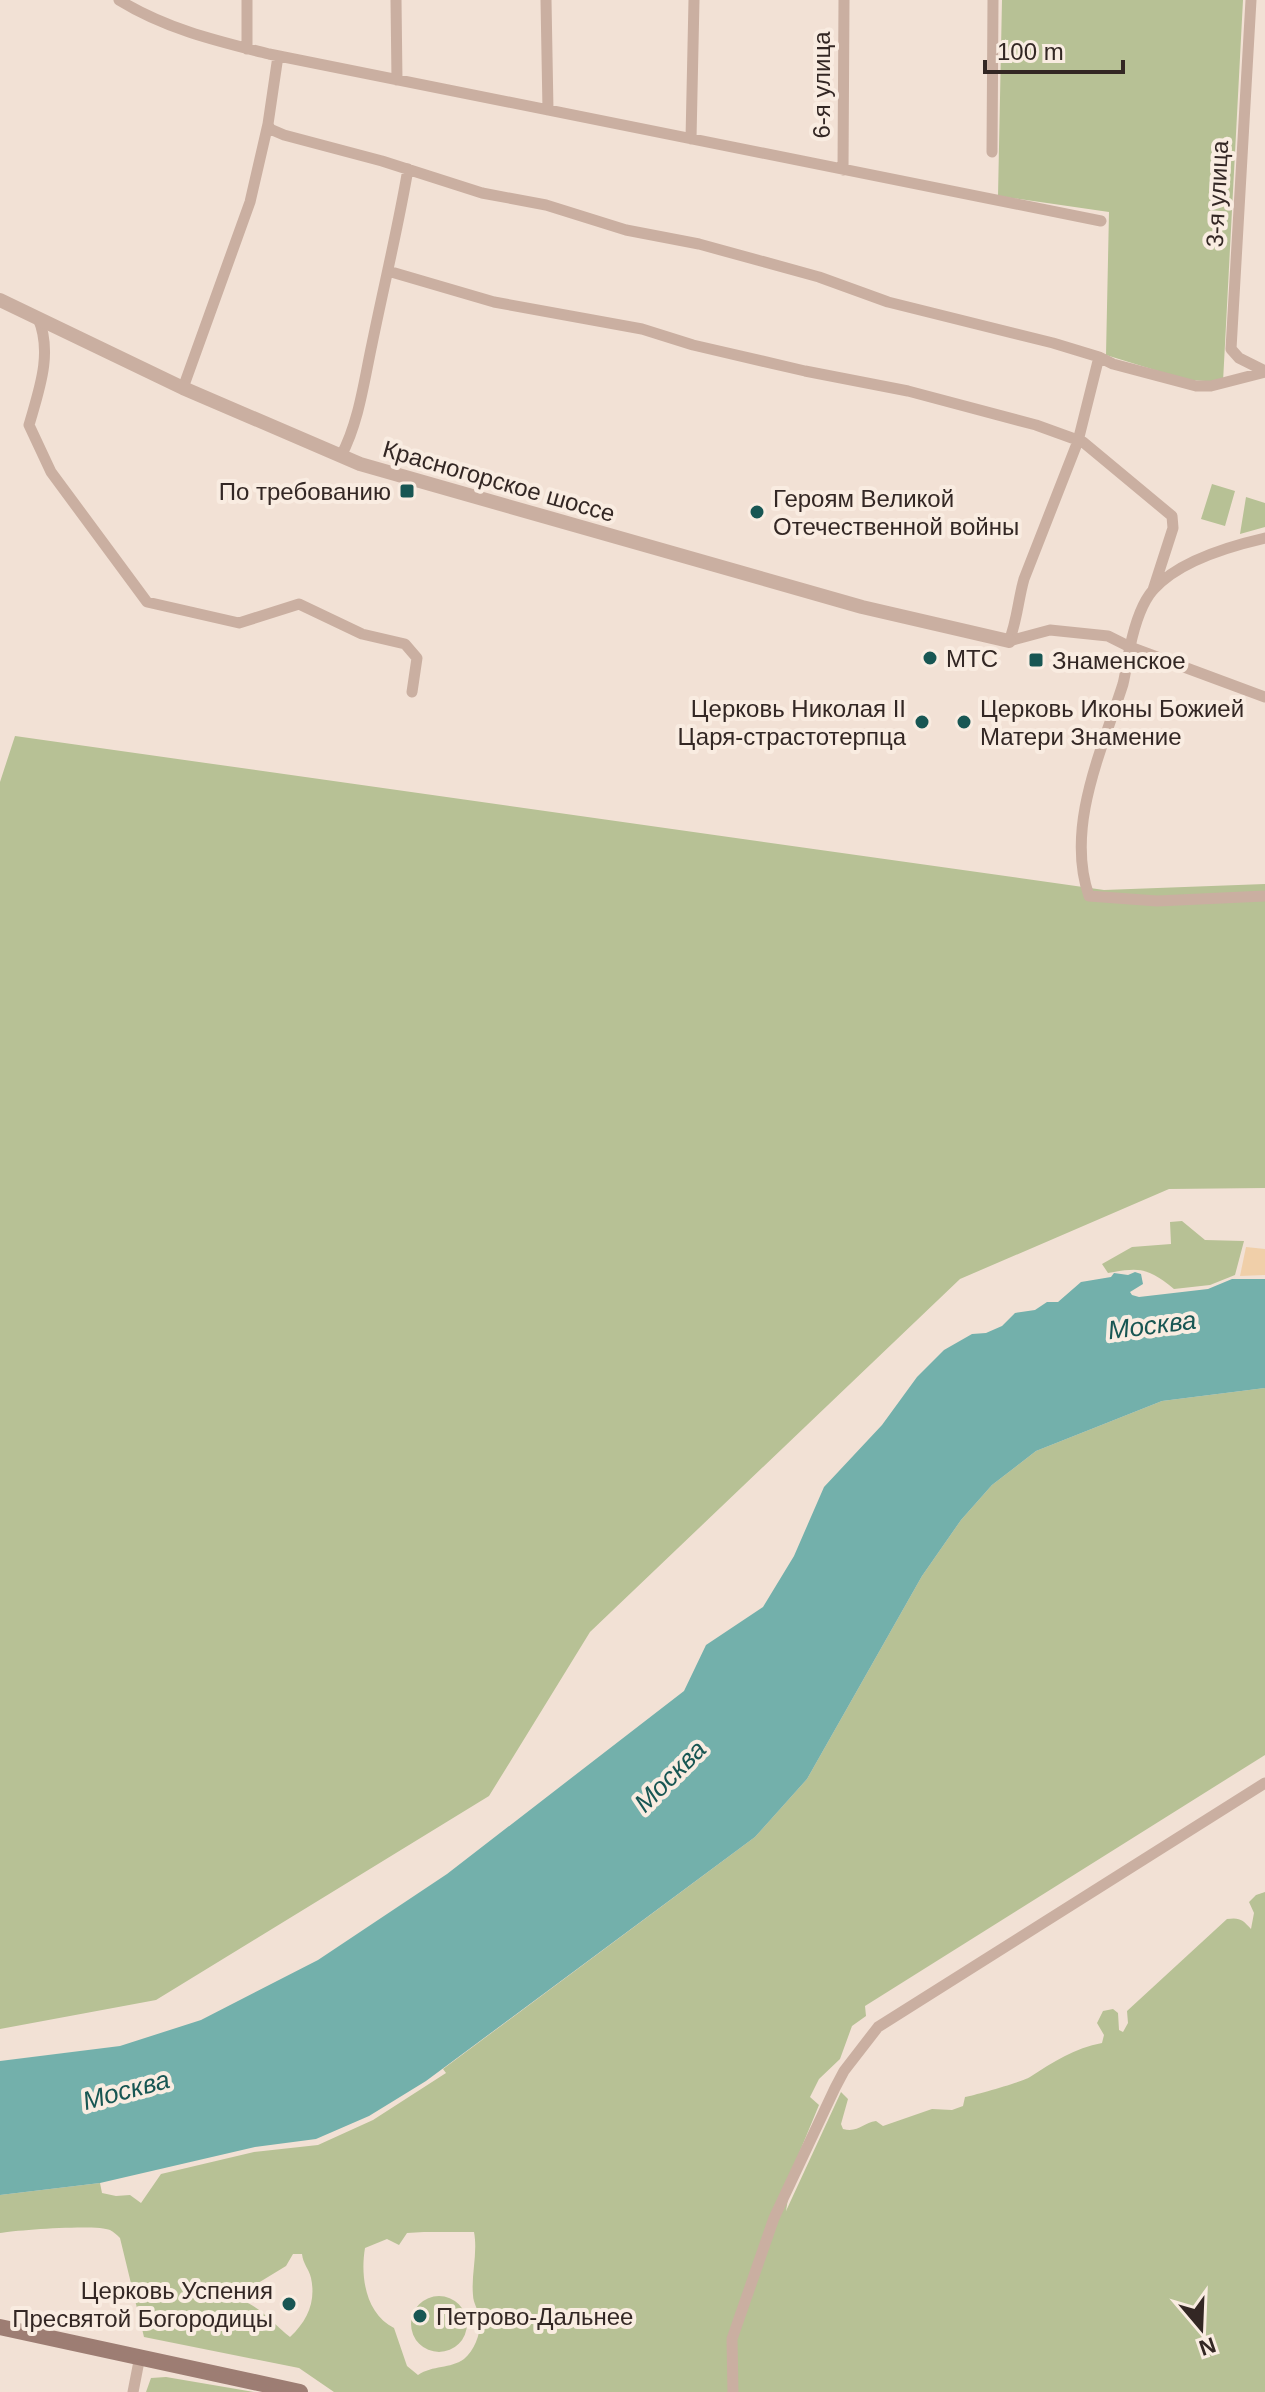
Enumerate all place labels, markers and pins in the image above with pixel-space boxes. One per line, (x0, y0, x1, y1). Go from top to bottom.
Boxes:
place label: По требованию (219, 478, 391, 505)
marker: По требованию (398, 482, 416, 500)
place label: Героям Великой Отечественной войны (773, 485, 1019, 540)
marker: Героям Великой Отечественной войны (748, 503, 766, 521)
place label: МТС (946, 645, 998, 672)
place label: Знаменское (1052, 647, 1186, 674)
marker: МТС (921, 649, 939, 667)
marker: Знаменское (1027, 651, 1045, 669)
place label: Церковь Николая II Царя-страстотерпца (678, 695, 907, 750)
place label: Церковь Иконы Божией Матери Знамение (980, 695, 1244, 750)
marker: Церковь Николая II Царя-страстотерпца (913, 713, 931, 731)
marker: Церковь Иконы Божией Матери Знамение (955, 713, 973, 731)
place label: Церковь Успения Пресвятой Богородицы (12, 2277, 273, 2332)
marker: Церковь Успения Пресвятой Богородицы (280, 2295, 298, 2313)
place label: Петрово-Дальнее (436, 2303, 633, 2330)
marker: Петрово-Дальнее (411, 2307, 429, 2325)

